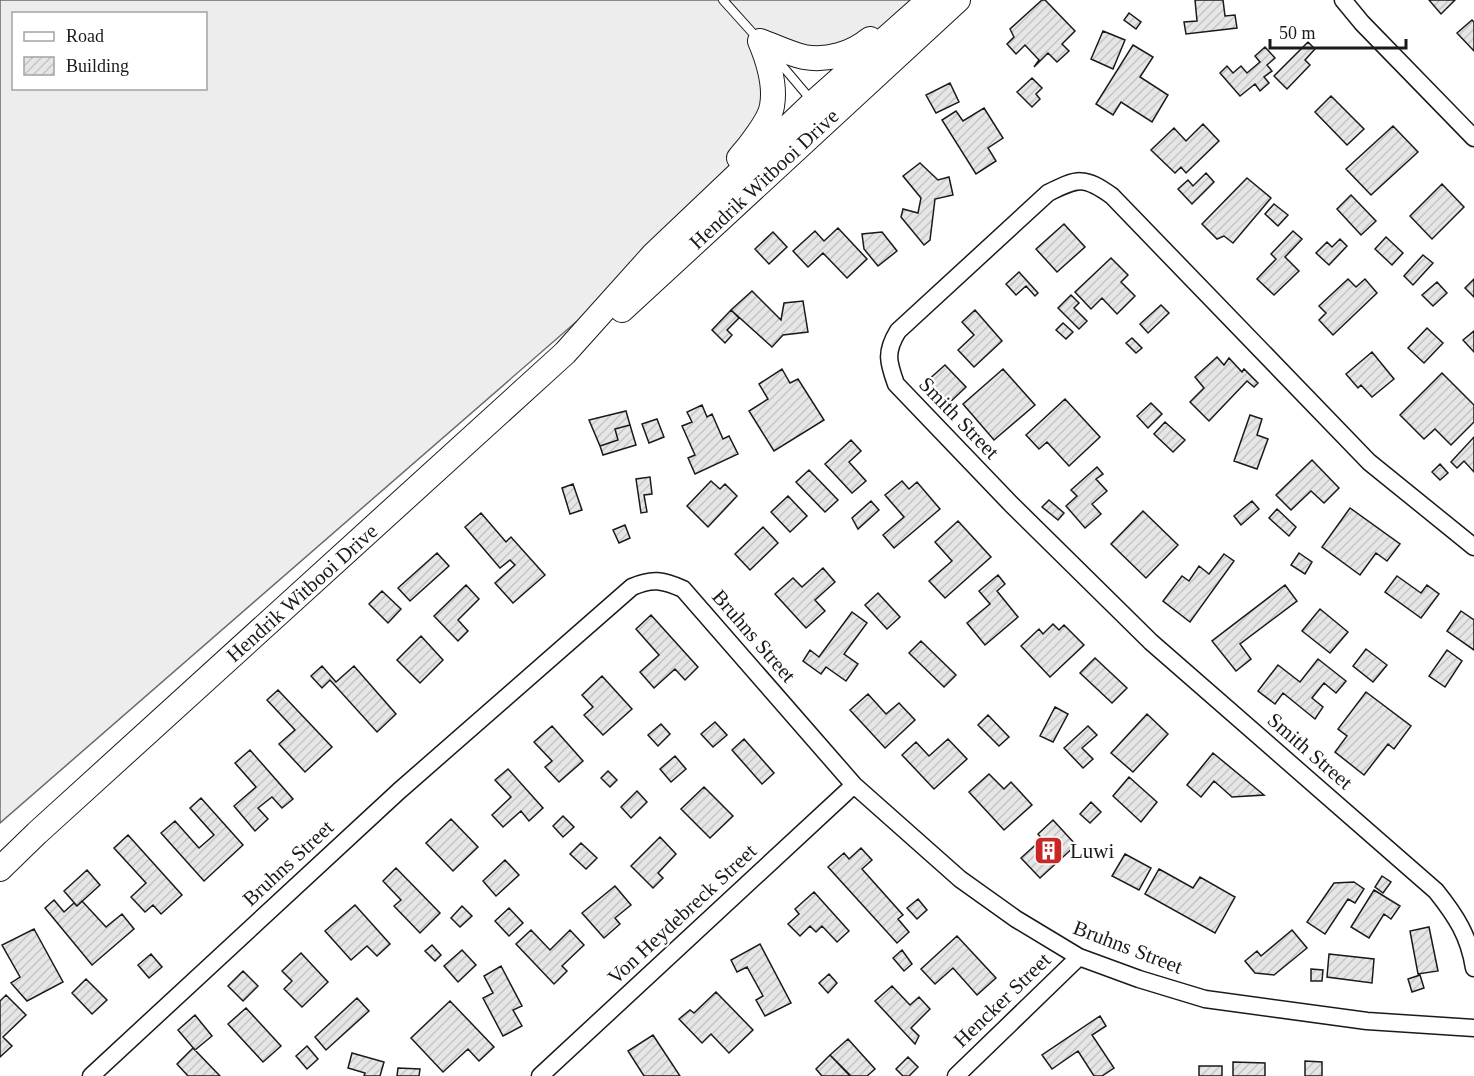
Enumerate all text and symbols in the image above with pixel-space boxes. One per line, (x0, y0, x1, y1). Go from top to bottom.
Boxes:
legend (12, 12, 207, 90)
scale bar (1270, 12, 1406, 50)
text: 50 m (1279, 23, 1316, 43)
text: Road (66, 26, 104, 46)
text: Building (66, 56, 129, 76)
street label: Hendrik Witbooi Drive (685, 104, 843, 254)
street label: Smith Street (914, 372, 1004, 464)
street label: Hendrik Witbooi Drive (222, 519, 382, 667)
street label: Bruhns Street (707, 585, 801, 687)
street label: Smith Street (1263, 708, 1357, 794)
street label: Bruhns Street (238, 815, 338, 911)
building icon: Luwi (1033, 835, 1065, 867)
street label: Von Heydebreck Street (603, 839, 761, 989)
place label: Luwi (1070, 839, 1114, 863)
street label: Bruhns Street (1070, 915, 1186, 979)
street label: Hencker Street (949, 948, 1056, 1052)

